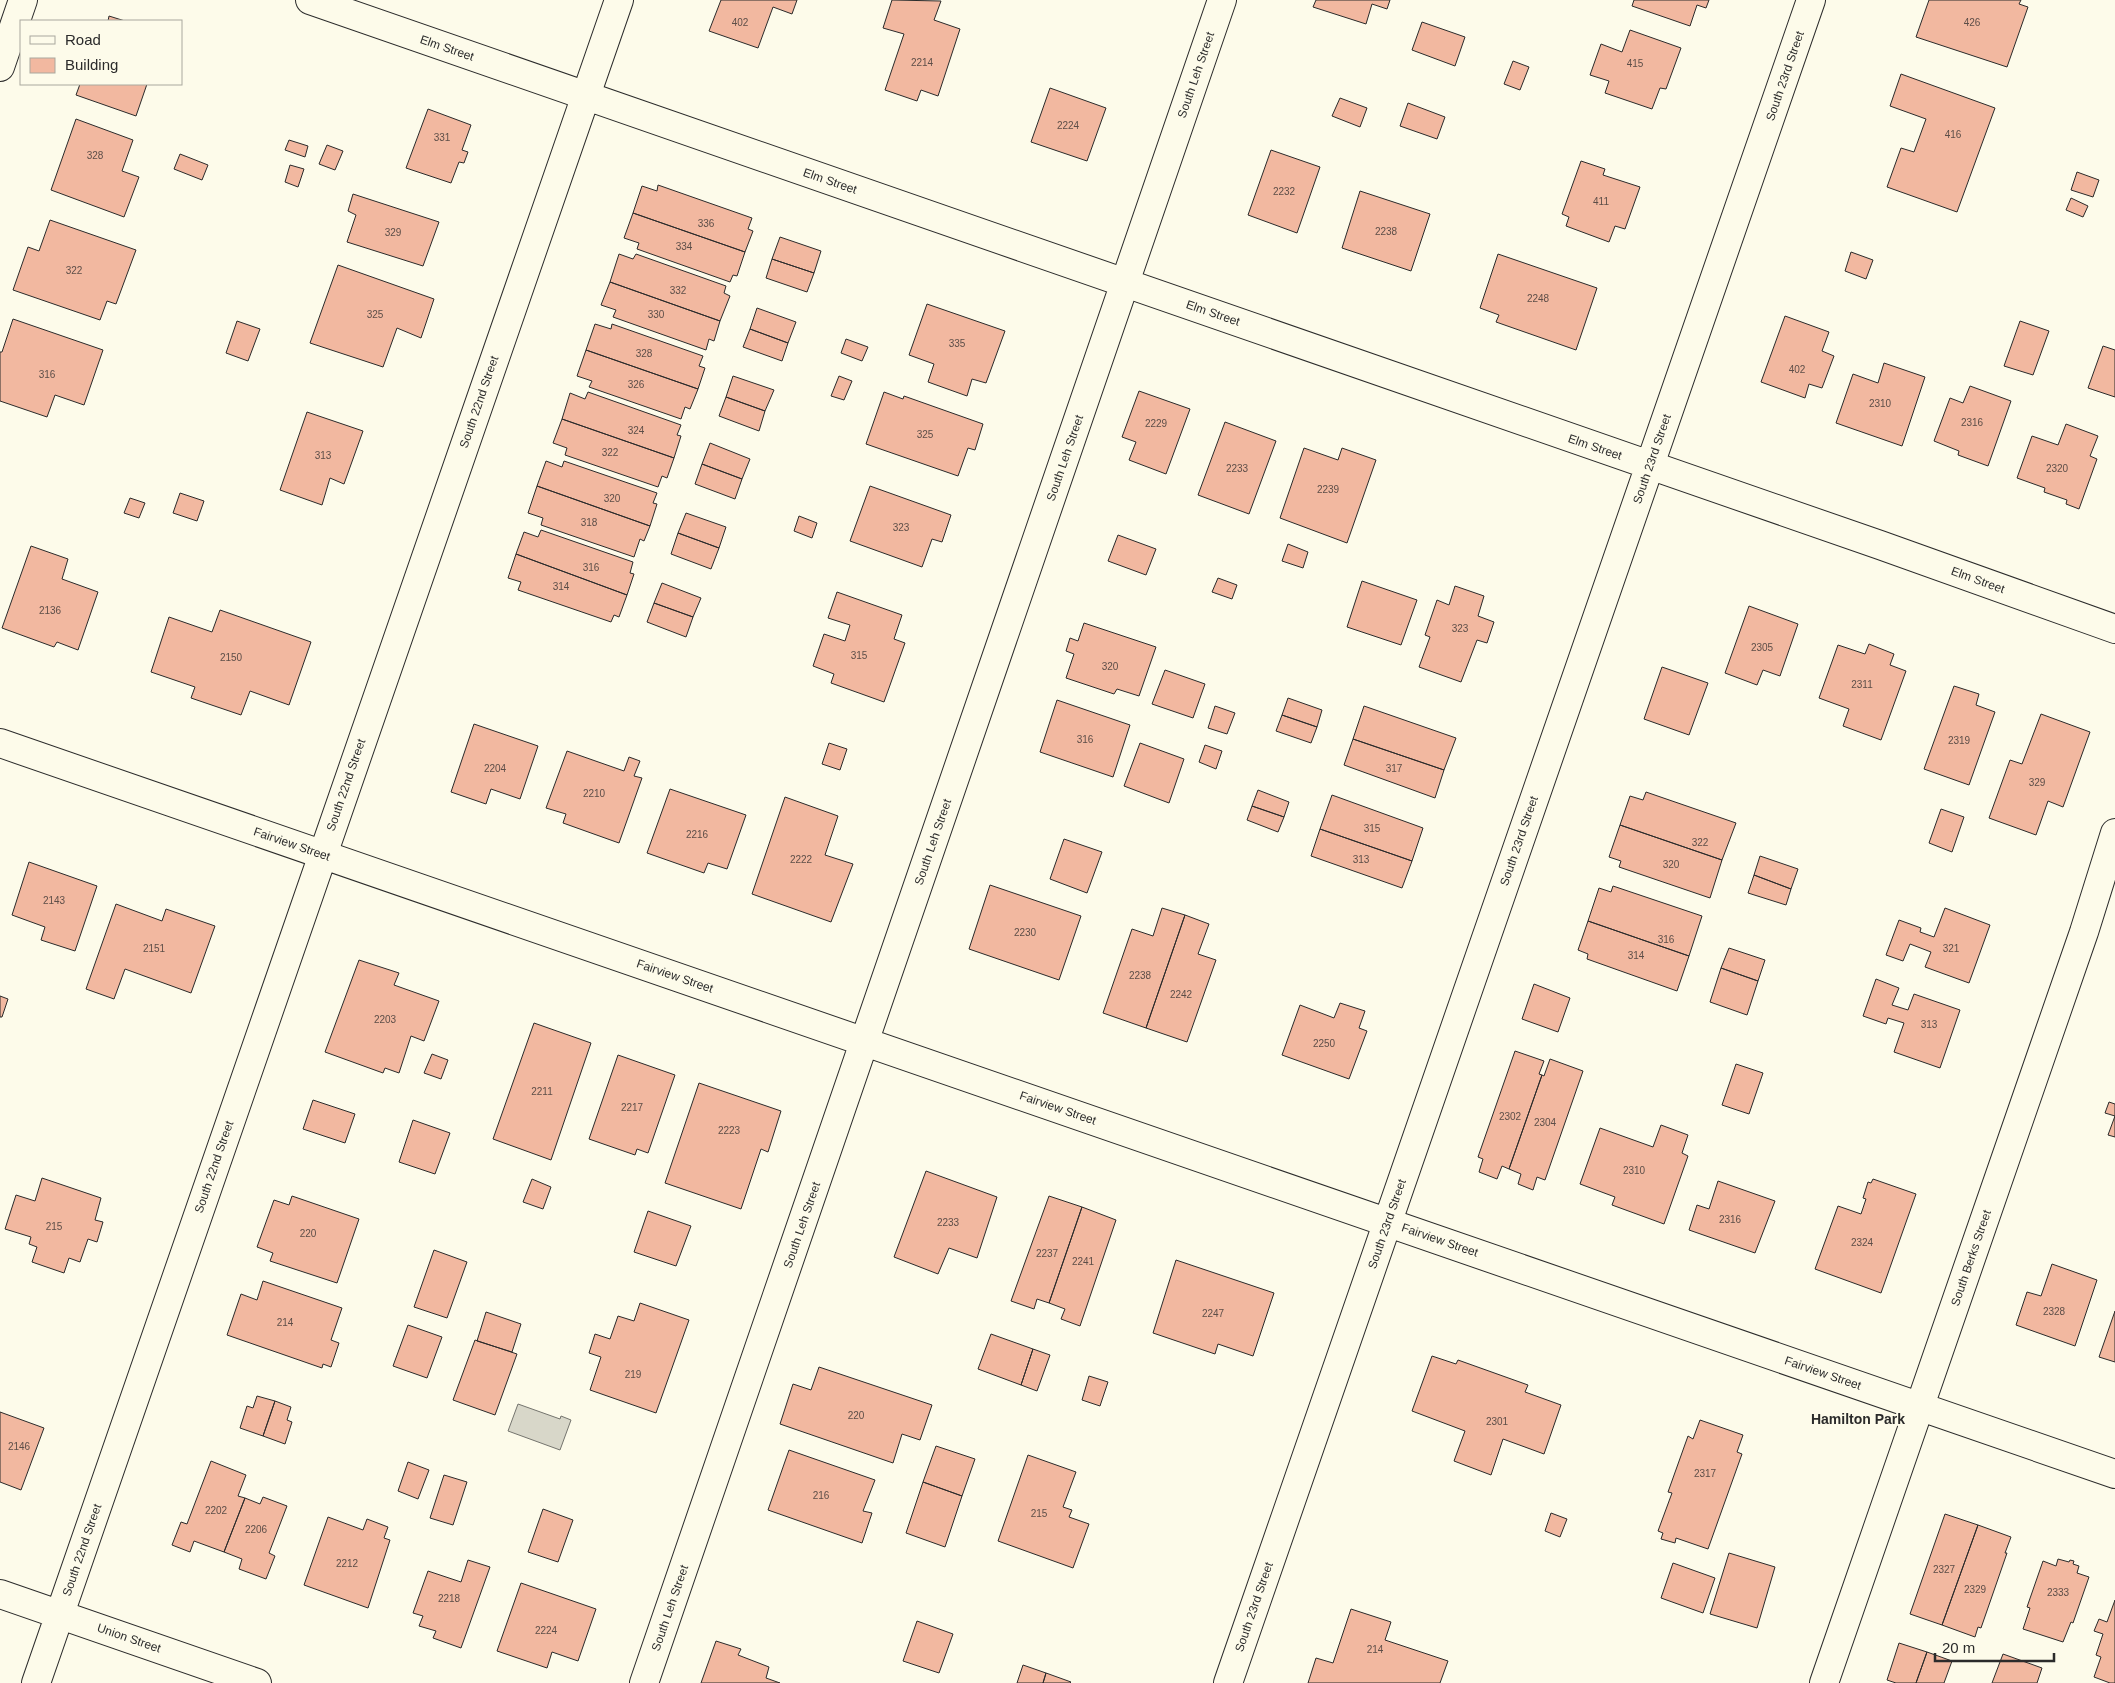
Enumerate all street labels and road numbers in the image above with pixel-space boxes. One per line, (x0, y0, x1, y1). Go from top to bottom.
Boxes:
street label: South 23rd Street (1763, 29, 1807, 123)
street label: South Leh Street (1175, 30, 1217, 120)
street label: Elm Street (418, 32, 476, 64)
street label: Elm Street (801, 165, 859, 197)
street label: Elm Street (1184, 297, 1242, 329)
street label: South 22nd Street (457, 353, 502, 450)
street label: South 23rd Street (1630, 412, 1674, 506)
street label: South Leh Street (1044, 413, 1086, 503)
street label: Elm Street (1566, 431, 1624, 463)
street label: Elm Street (1949, 564, 2007, 596)
street label: South 22nd Street (324, 736, 369, 833)
street label: South 23rd Street (1497, 794, 1541, 888)
street label: South Leh Street (912, 797, 954, 887)
street label: Fairview Street (252, 824, 333, 864)
street label: Fairview Street (635, 956, 716, 996)
street label: Fairview Street (1018, 1088, 1099, 1128)
street label: South 22nd Street (192, 1118, 237, 1215)
street label: South 23rd Street (1365, 1177, 1409, 1271)
street label: South Leh Street (781, 1180, 823, 1270)
street label: South Berks Street (1948, 1207, 1994, 1308)
street label: Fairview Street (1400, 1220, 1481, 1260)
street label: Fairview Street (1783, 1353, 1864, 1393)
street label: South 22nd Street (60, 1501, 105, 1598)
street label: South 23rd Street (1232, 1560, 1276, 1654)
street label: South Leh Street (649, 1563, 691, 1653)
street label: Union Street (95, 1621, 163, 1656)

